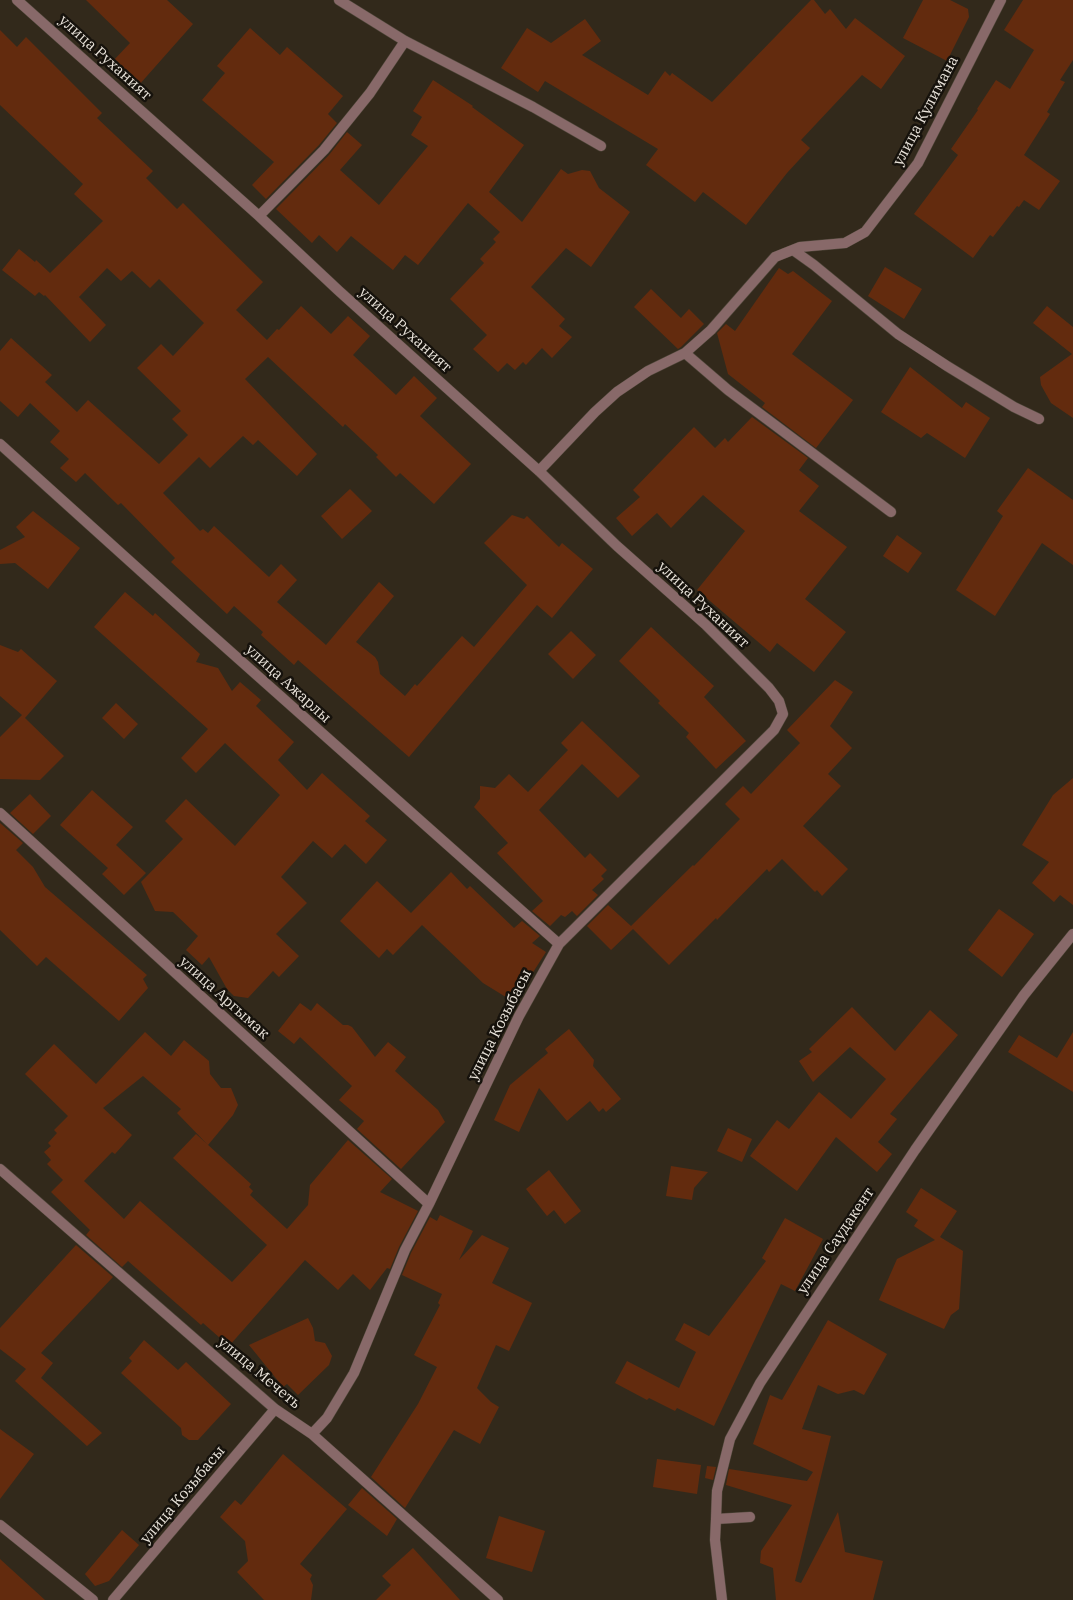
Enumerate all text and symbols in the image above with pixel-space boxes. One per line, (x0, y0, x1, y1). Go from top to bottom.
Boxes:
street label: улица Руханият (55, 12, 155, 104)
street label: улица Кулимана (890, 53, 962, 169)
street label: улица Руханият (355, 284, 455, 376)
street label: улица Руханият (653, 558, 753, 652)
street label: улица Ажарлы (242, 641, 334, 727)
street label: улица Аргымак (175, 953, 273, 1043)
street label: улица Козыбасы (464, 966, 536, 1084)
street label: улица Саудакент (794, 1184, 878, 1298)
street label: улица Мечеть (214, 1333, 304, 1413)
street label: улица Козыбасы (137, 1442, 229, 1548)

